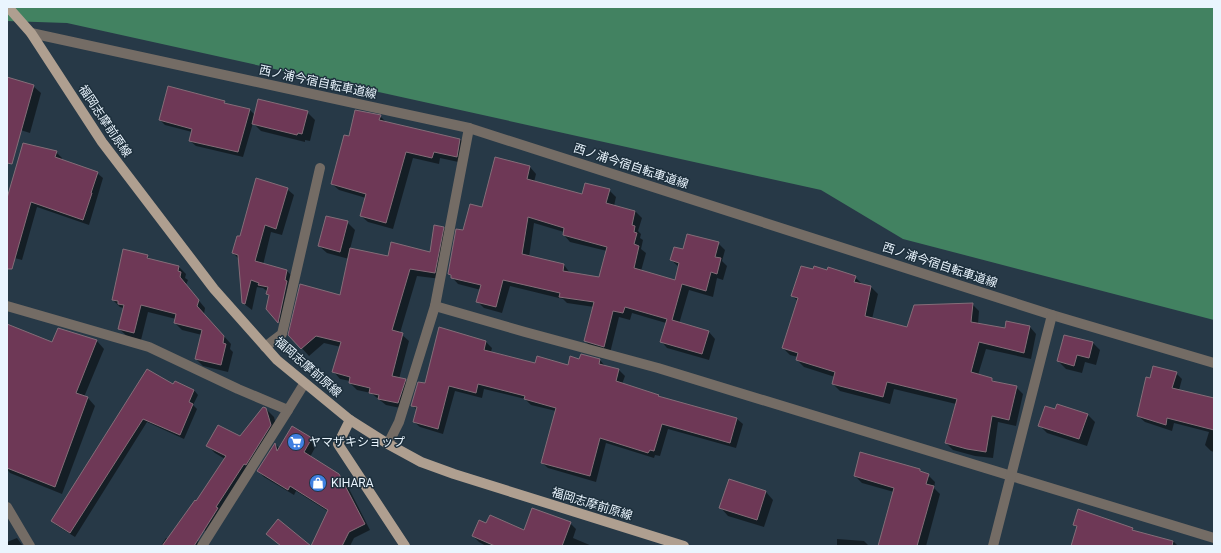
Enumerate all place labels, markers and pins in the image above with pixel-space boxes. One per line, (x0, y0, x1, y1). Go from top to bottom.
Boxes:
supermarket icon: ヤマザキショップ (286, 432, 306, 452)
place label: ヤマザキショップ (309, 435, 405, 449)
shop icon: KIHARA (308, 473, 328, 493)
place label: KIHARA (331, 476, 374, 490)

